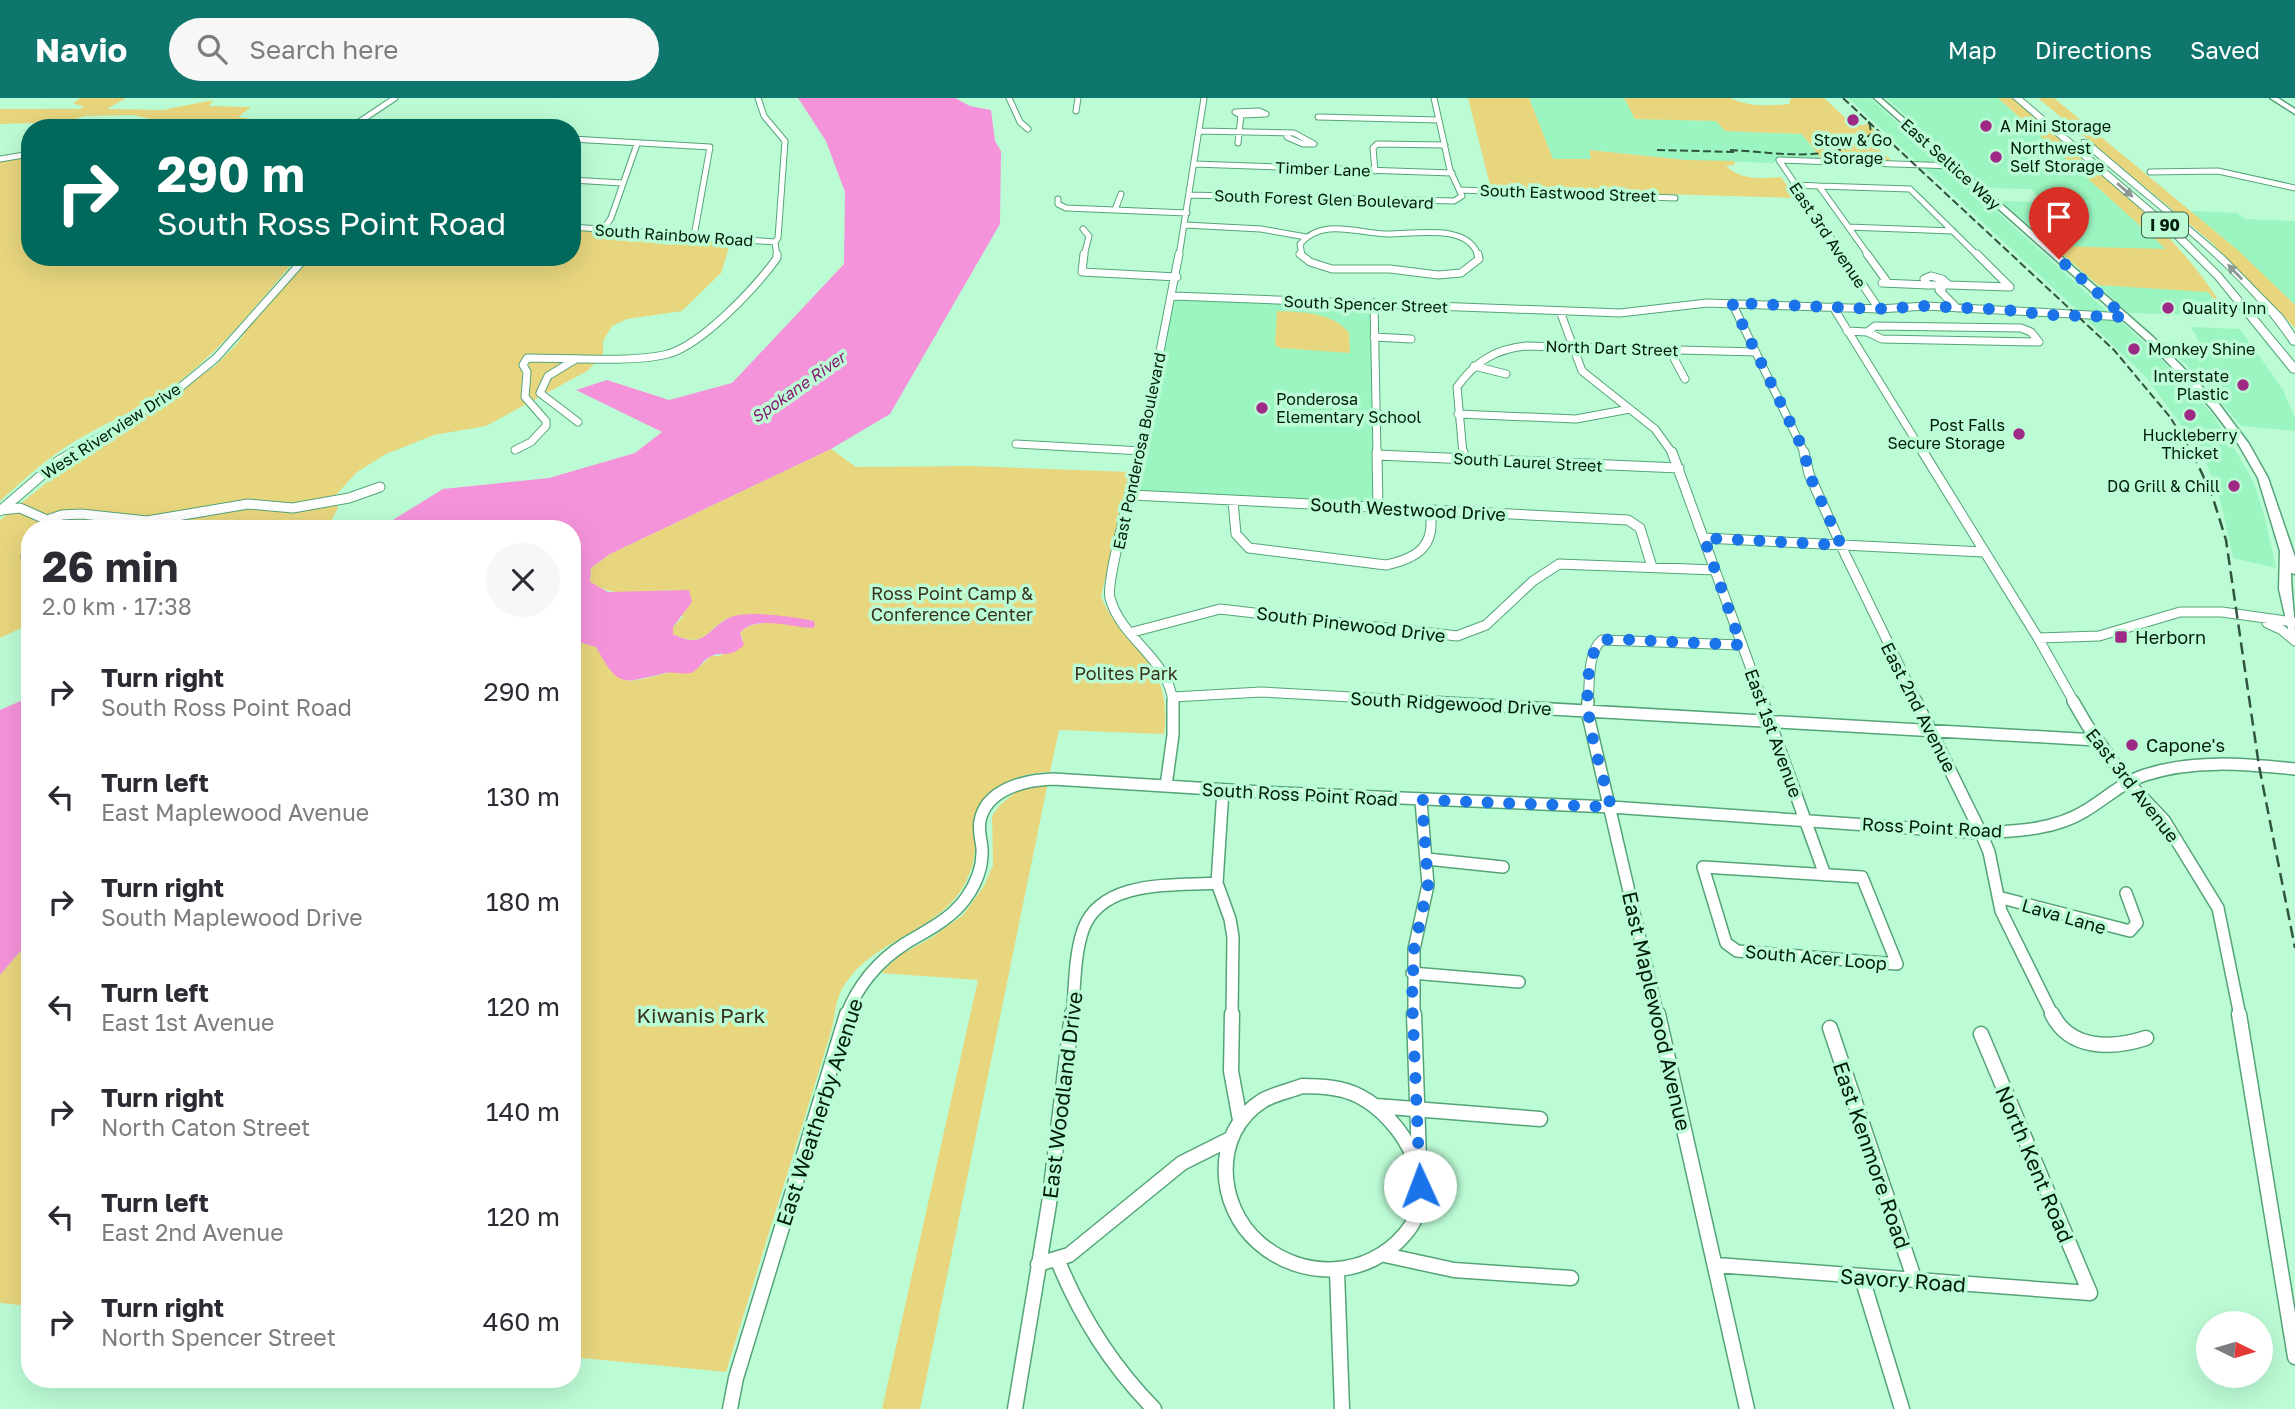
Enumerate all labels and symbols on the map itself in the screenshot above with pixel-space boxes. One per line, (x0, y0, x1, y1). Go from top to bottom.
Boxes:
marker: Stow & Go Storage (1845, 112, 1861, 128)
street label: East Seltice Way (1897, 114, 2005, 214)
place label: A Mini Storage (2000, 116, 2111, 136)
marker: A Mini Storage (1978, 118, 1994, 134)
place label: Stow & Go Storage (1814, 130, 1892, 168)
place label: Northwest Self Storage (2010, 138, 2104, 176)
marker: Northwest Self Storage (1988, 149, 2004, 165)
street label: Timber Lane (1275, 157, 1371, 181)
street label: East 3rd Avenue (1785, 178, 1871, 292)
street label: South Eastwood Street (1479, 180, 1657, 206)
one-way arrow (2116, 182, 2134, 198)
street label: South Forest Glen Boulevard (1214, 185, 1434, 213)
pin (2029, 187, 2089, 259)
road number: I 90 (2142, 212, 2188, 238)
street label: South Rainbow Road (594, 219, 754, 251)
one-way arrow (2227, 264, 2243, 281)
street label: South Spencer Street (1283, 291, 1449, 317)
place label: Quality Inn (2182, 298, 2266, 318)
marker: Quality Inn (2160, 300, 2176, 316)
street label: North Dart Street (1545, 336, 1679, 360)
place label: Monkey Shine (2148, 339, 2255, 359)
marker: Monkey Shine (2126, 341, 2142, 357)
water label: Spokane River (747, 346, 851, 427)
street label: East Ponderosa Boulevard (1108, 351, 1170, 551)
place label: Interstate Plastic (2153, 366, 2229, 404)
marker: Interstate Plastic (2235, 377, 2251, 393)
street label: West Riverview Drive (38, 379, 184, 483)
place label: Ponderosa Elementary School (1276, 389, 1421, 427)
marker: Ponderosa Elementary School (1254, 400, 1270, 416)
marker: Huckleberry Thicket (2182, 407, 2198, 423)
place label: Post Falls Secure Storage (1888, 415, 2005, 453)
place label: Huckleberry Thicket (2143, 425, 2237, 463)
marker: Post Falls Secure Storage (2011, 426, 2027, 442)
street label: South Laurel Street (1453, 448, 1603, 476)
place label: DQ Grill & Chill (2107, 476, 2220, 496)
marker: DQ Grill & Chill (2226, 478, 2242, 494)
street label: South Westwood Drive (1310, 493, 1506, 525)
park label: Ross Point Camp & Conference Center (871, 582, 1033, 625)
street label: South Pinewood Drive (1255, 601, 1447, 647)
place label: Herborn (2135, 626, 2206, 648)
marker: Herborn (2113, 629, 2129, 645)
street label: East 2nd Avenue (1877, 638, 1961, 776)
park label: Polites Park (1074, 662, 1178, 684)
street label: East 1st Avenue (1740, 665, 1808, 801)
street label: South Ridgewood Drive (1350, 687, 1552, 719)
street label: East 3rd Avenue (2082, 724, 2184, 846)
place label: Capone's (2146, 734, 2225, 756)
marker: Capone's (2124, 737, 2140, 753)
street label: South Ross Point Road (1201, 778, 1399, 810)
street label: Ross Point Road (1861, 812, 2003, 842)
street label: East Maplewood Avenue (1617, 889, 1697, 1133)
street label: Lava Lane (2019, 893, 2109, 939)
street label: South Acer Loop (1744, 940, 1888, 974)
street label: East Woodland Drive (1036, 990, 1088, 1200)
street label: East Weatherby Avenue (770, 995, 868, 1229)
park label: Kiwanis Park (637, 1002, 766, 1028)
street label: East Kenmore Road (1828, 1058, 1916, 1252)
street label: North Kent Road (1990, 1082, 2080, 1246)
position arrow (1383, 1149, 1457, 1223)
street label: Savory Road (1839, 1263, 1967, 1297)
north arrow (2196, 1311, 2273, 1388)

